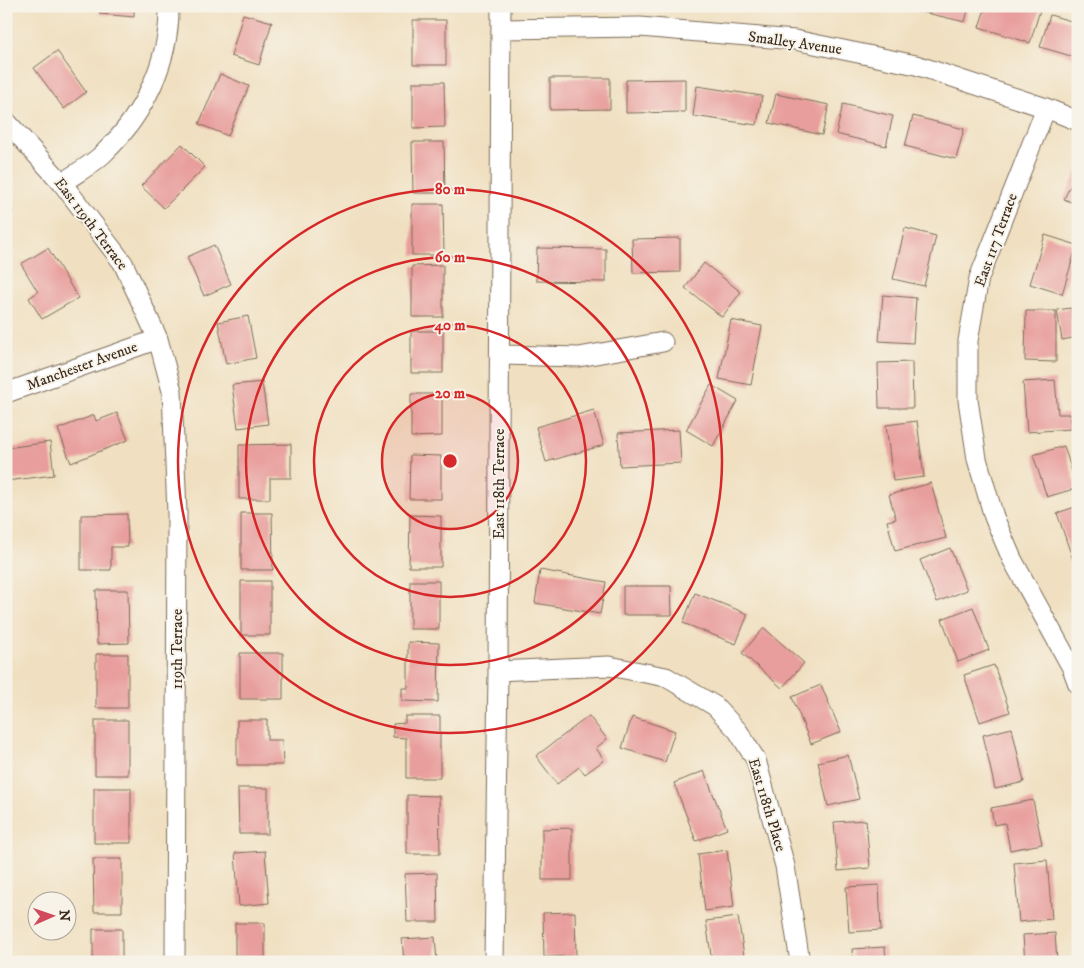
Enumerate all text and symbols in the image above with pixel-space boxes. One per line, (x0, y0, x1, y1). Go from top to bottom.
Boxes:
street label: Smalley Avenue (747, 27, 843, 59)
street label: East 119th Terrace (50, 174, 132, 274)
text: 80 m (435, 180, 466, 199)
street label: East 117 Terrace (970, 191, 1022, 289)
text: 60 m (435, 248, 466, 267)
text: 40 m (433, 316, 466, 335)
street label: Manchester Avenue (24, 337, 140, 395)
text: 20 m (435, 384, 466, 403)
street label: East 118th Terrace (490, 429, 509, 539)
centre of rings (441, 452, 459, 470)
street label: 119th Terrace (168, 609, 187, 689)
street label: East 118th Place (744, 756, 790, 854)
north arrow (28, 890, 78, 940)
text: N (55, 910, 73, 922)

